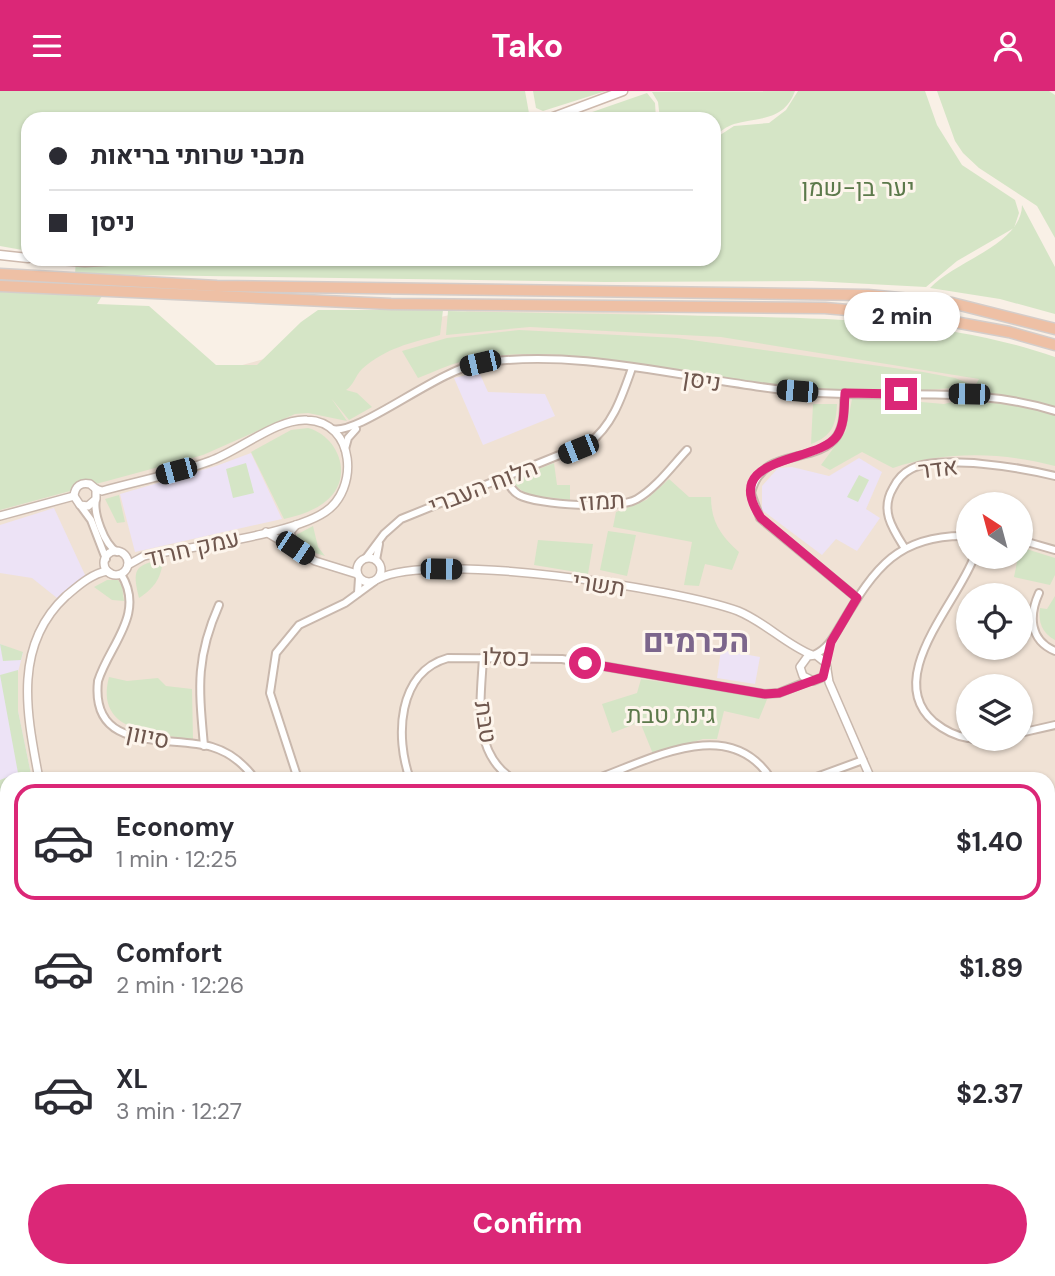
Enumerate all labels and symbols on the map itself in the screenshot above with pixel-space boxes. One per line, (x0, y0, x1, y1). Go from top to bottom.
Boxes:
park label: יער בן-שמן (801, 172, 915, 203)
callout: 2 min (843, 293, 959, 341)
car (458, 348, 503, 378)
street label: ניסן (681, 362, 723, 398)
route end (885, 378, 917, 410)
car (776, 379, 819, 403)
car (948, 383, 991, 405)
car (555, 431, 602, 467)
street label: אדר (916, 450, 960, 486)
street label: הלוח העברי (424, 451, 542, 521)
car (153, 455, 200, 487)
street label: תמוז (578, 484, 626, 518)
north arrow (956, 492, 1032, 569)
street label: עמק חרוד (142, 522, 242, 574)
car (272, 528, 319, 568)
car (420, 558, 463, 580)
street label: תשרי (570, 565, 628, 603)
district label: הכרמים (643, 620, 749, 662)
street label: כסלו (482, 641, 530, 673)
route start (569, 647, 601, 679)
street label: טבת (468, 699, 504, 745)
park label: גינת טבת (626, 699, 716, 730)
street label: סיוון (123, 716, 173, 756)

